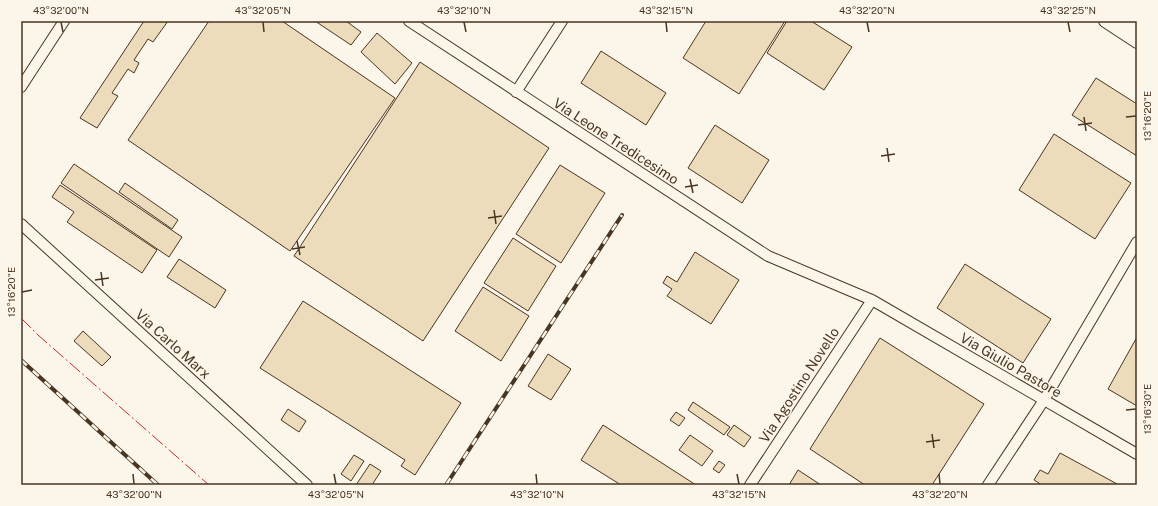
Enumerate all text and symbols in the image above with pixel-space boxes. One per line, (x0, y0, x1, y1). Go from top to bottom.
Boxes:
text: 43°32'00"N (33, 4, 89, 16)
text: 43°32'05"N (235, 4, 291, 16)
text: 43°32'10"N (437, 4, 491, 16)
text: 43°32'15"N (639, 4, 693, 16)
text: 43°32'20"N (839, 4, 895, 16)
text: 43°32'25"N (1040, 4, 1096, 16)
text: 13°16'20"E (1141, 91, 1153, 141)
street label: Via Leone Tredicesimo (550, 94, 682, 188)
text: 13°16'20"E (5, 267, 17, 317)
street label: Via Carlo Marx (132, 306, 214, 382)
street label: Via Agostino Novello (756, 324, 842, 446)
street label: Via Giulio Pastore (957, 329, 1065, 401)
text: 13°16'30"E (1141, 384, 1153, 434)
text: 43°32'00"N (106, 488, 162, 500)
text: 43°32'05"N (308, 488, 364, 500)
text: 43°32'10"N (510, 488, 564, 500)
text: 43°32'15"N (712, 488, 766, 500)
text: 43°32'20"N (912, 488, 968, 500)

